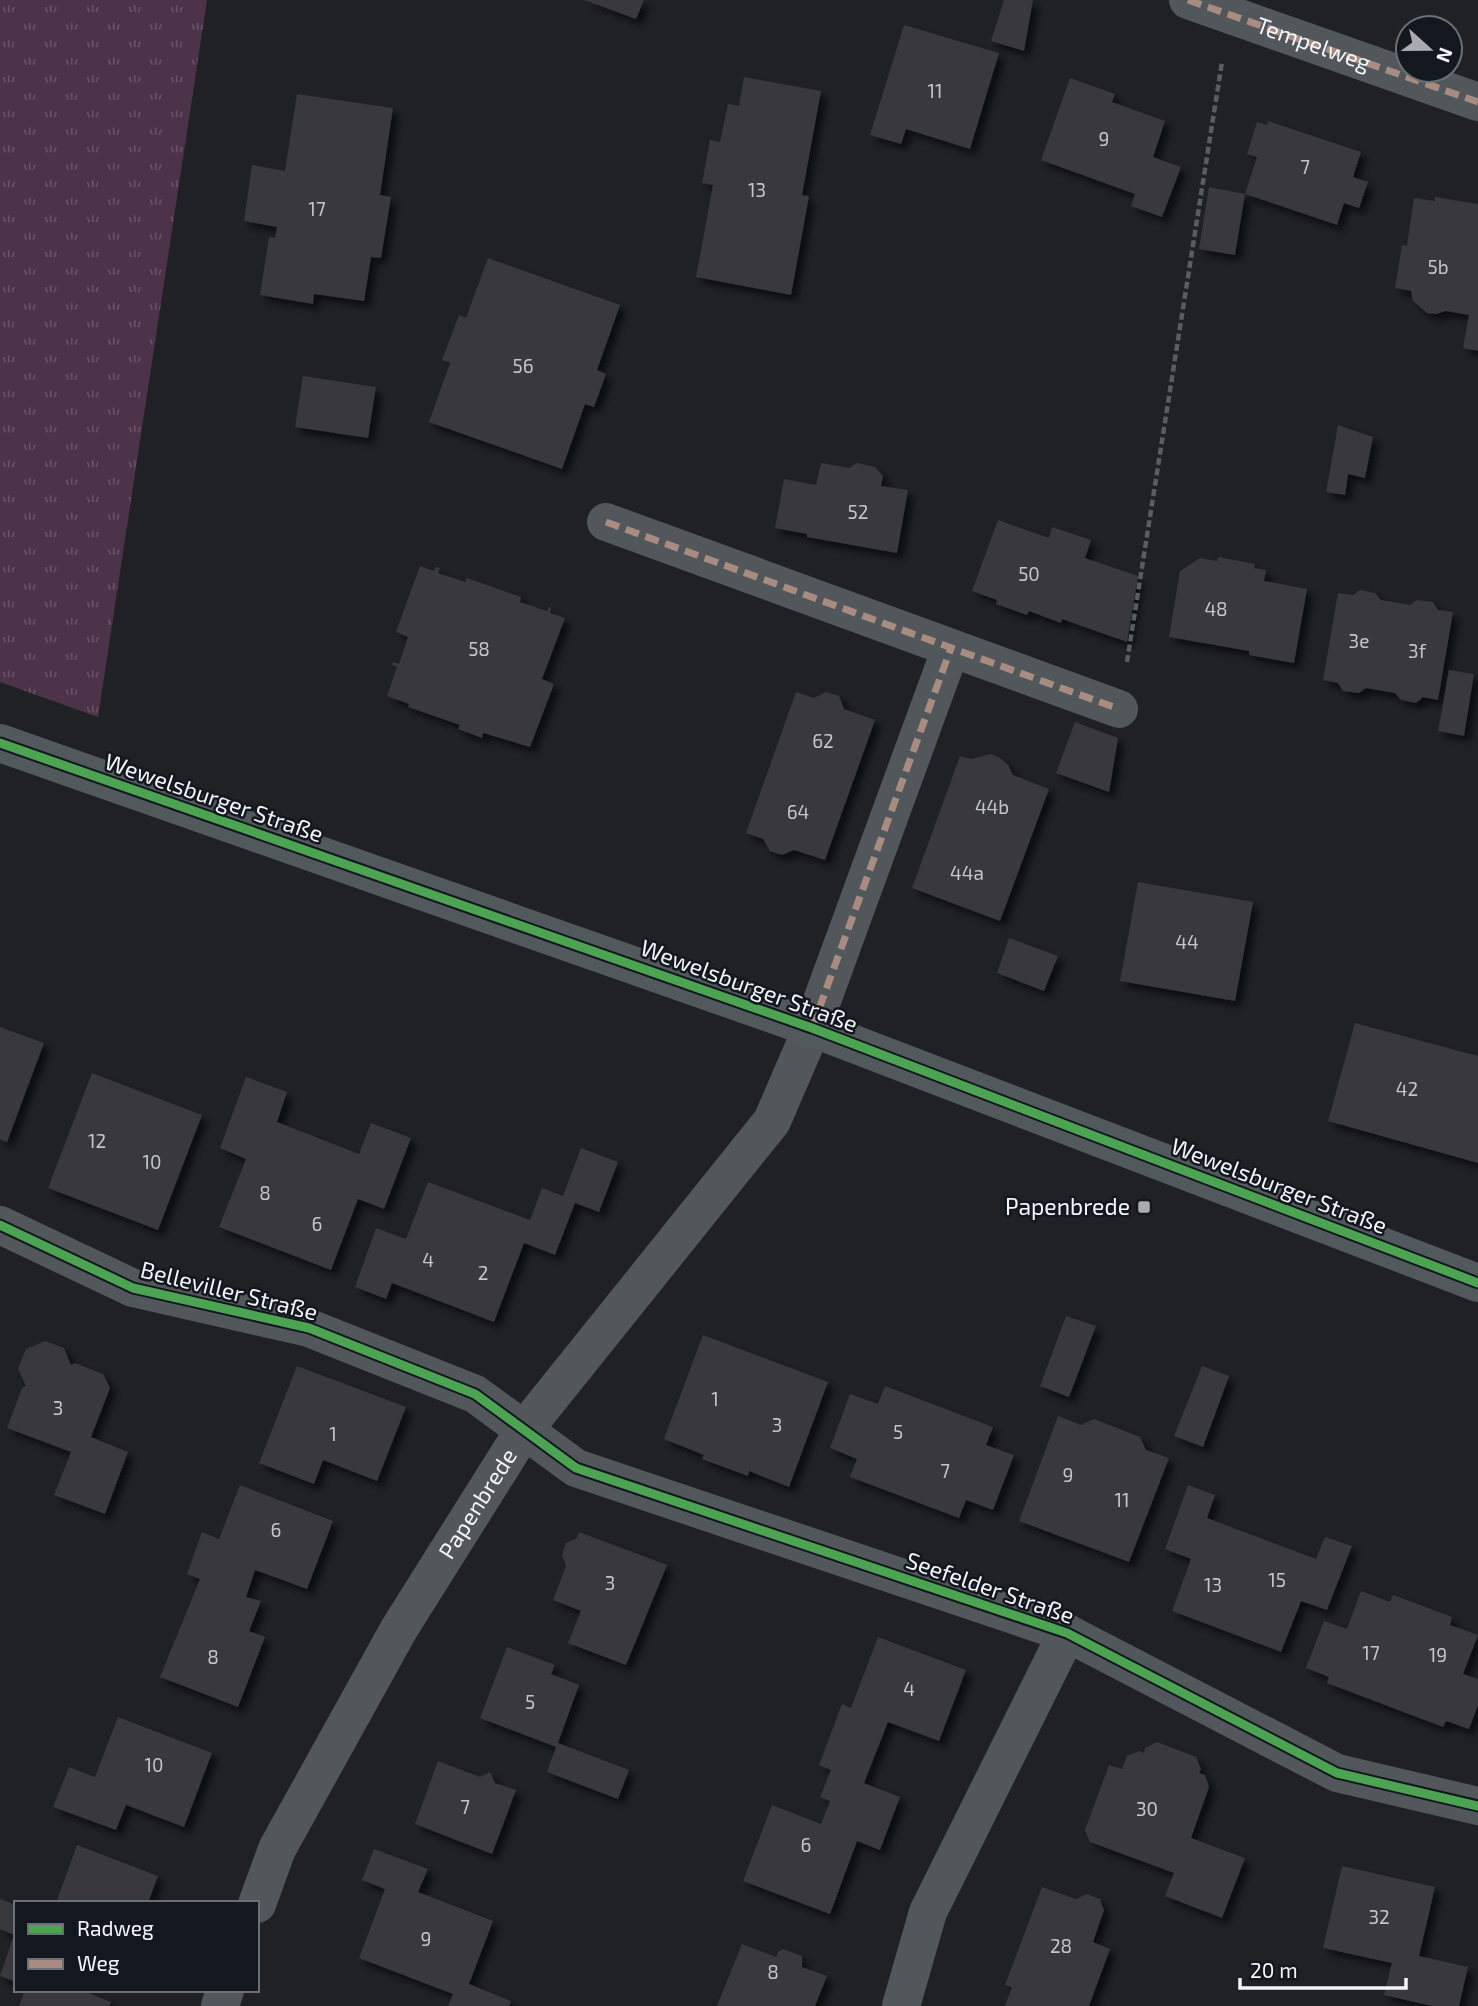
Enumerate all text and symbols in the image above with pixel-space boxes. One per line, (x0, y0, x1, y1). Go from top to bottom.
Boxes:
street label: Tempelweg (1253, 10, 1375, 76)
north arrow (1394, 14, 1464, 84)
text: N (1432, 45, 1459, 66)
house number: 11 (927, 79, 943, 102)
house number: 9 (1099, 127, 1109, 150)
house number: 7 (1300, 155, 1310, 178)
house number: 13 (748, 178, 766, 201)
house number: 17 (308, 197, 326, 220)
house number: 5b (1427, 255, 1449, 278)
house number: 56 (512, 354, 534, 377)
house number: 52 (848, 500, 868, 523)
house number: 50 (1018, 562, 1040, 585)
house number: 48 (1204, 597, 1228, 620)
house number: 3e (1349, 629, 1369, 652)
house number: 58 (468, 637, 490, 660)
house number: 3f (1408, 639, 1427, 662)
house number: 62 (812, 729, 834, 752)
street label: Wewelsburger Straße (101, 747, 327, 848)
house number: 44b (975, 795, 1009, 818)
house number: 64 (787, 800, 809, 823)
house number: 44a (950, 861, 984, 884)
house number: 44 (1175, 930, 1199, 953)
street label: Wewelsburger Straße (637, 933, 862, 1037)
house number: 42 (1396, 1077, 1418, 1100)
house number: 12 (88, 1129, 106, 1152)
street label: Wewelsburger Straße (1167, 1131, 1391, 1239)
house number: 10 (142, 1150, 162, 1173)
house number: 8 (259, 1181, 271, 1204)
place label: Papenbrede (1005, 1192, 1130, 1220)
marker: Papenbrede (1136, 1199, 1152, 1215)
house number: 6 (312, 1212, 322, 1235)
house number: 4 (422, 1248, 434, 1271)
street label: Belleviller Straße (138, 1254, 321, 1326)
house number: 2 (478, 1261, 488, 1284)
house number: 1 (711, 1387, 719, 1410)
house number: 3 (53, 1396, 63, 1419)
house number: 3 (772, 1413, 782, 1436)
house number: 5 (893, 1420, 903, 1443)
house number: 1 (329, 1422, 337, 1445)
street label: Papenbrede (432, 1443, 522, 1564)
house number: 7 (940, 1459, 950, 1482)
house number: 9 (1063, 1463, 1073, 1486)
house number: 11 (1114, 1488, 1130, 1511)
house number: 6 (271, 1518, 281, 1541)
street label: Seefelder Straße (903, 1545, 1078, 1629)
house number: 15 (1268, 1568, 1286, 1591)
house number: 3 (605, 1571, 615, 1594)
house number: 13 (1204, 1573, 1222, 1596)
house number: 17 (1362, 1641, 1380, 1664)
house number: 19 (1429, 1643, 1447, 1666)
house number: 8 (207, 1645, 219, 1668)
house number: 4 (903, 1677, 915, 1700)
house number: 5 (525, 1690, 535, 1713)
house number: 10 (144, 1753, 164, 1776)
house number: 7 (460, 1795, 470, 1818)
house number: 30 (1136, 1797, 1158, 1820)
house number: 6 (801, 1833, 811, 1856)
legend (14, 1901, 259, 1992)
house number: 32 (1368, 1905, 1390, 1928)
text: Radweg (77, 1915, 154, 1940)
house number: 9 (421, 1927, 431, 1950)
house number: 28 (1050, 1934, 1072, 1957)
scale bar (1240, 1946, 1406, 1990)
text: Weg (77, 1950, 120, 1975)
text: 20 m (1250, 1957, 1298, 1982)
house number: 8 (767, 1960, 779, 1983)

